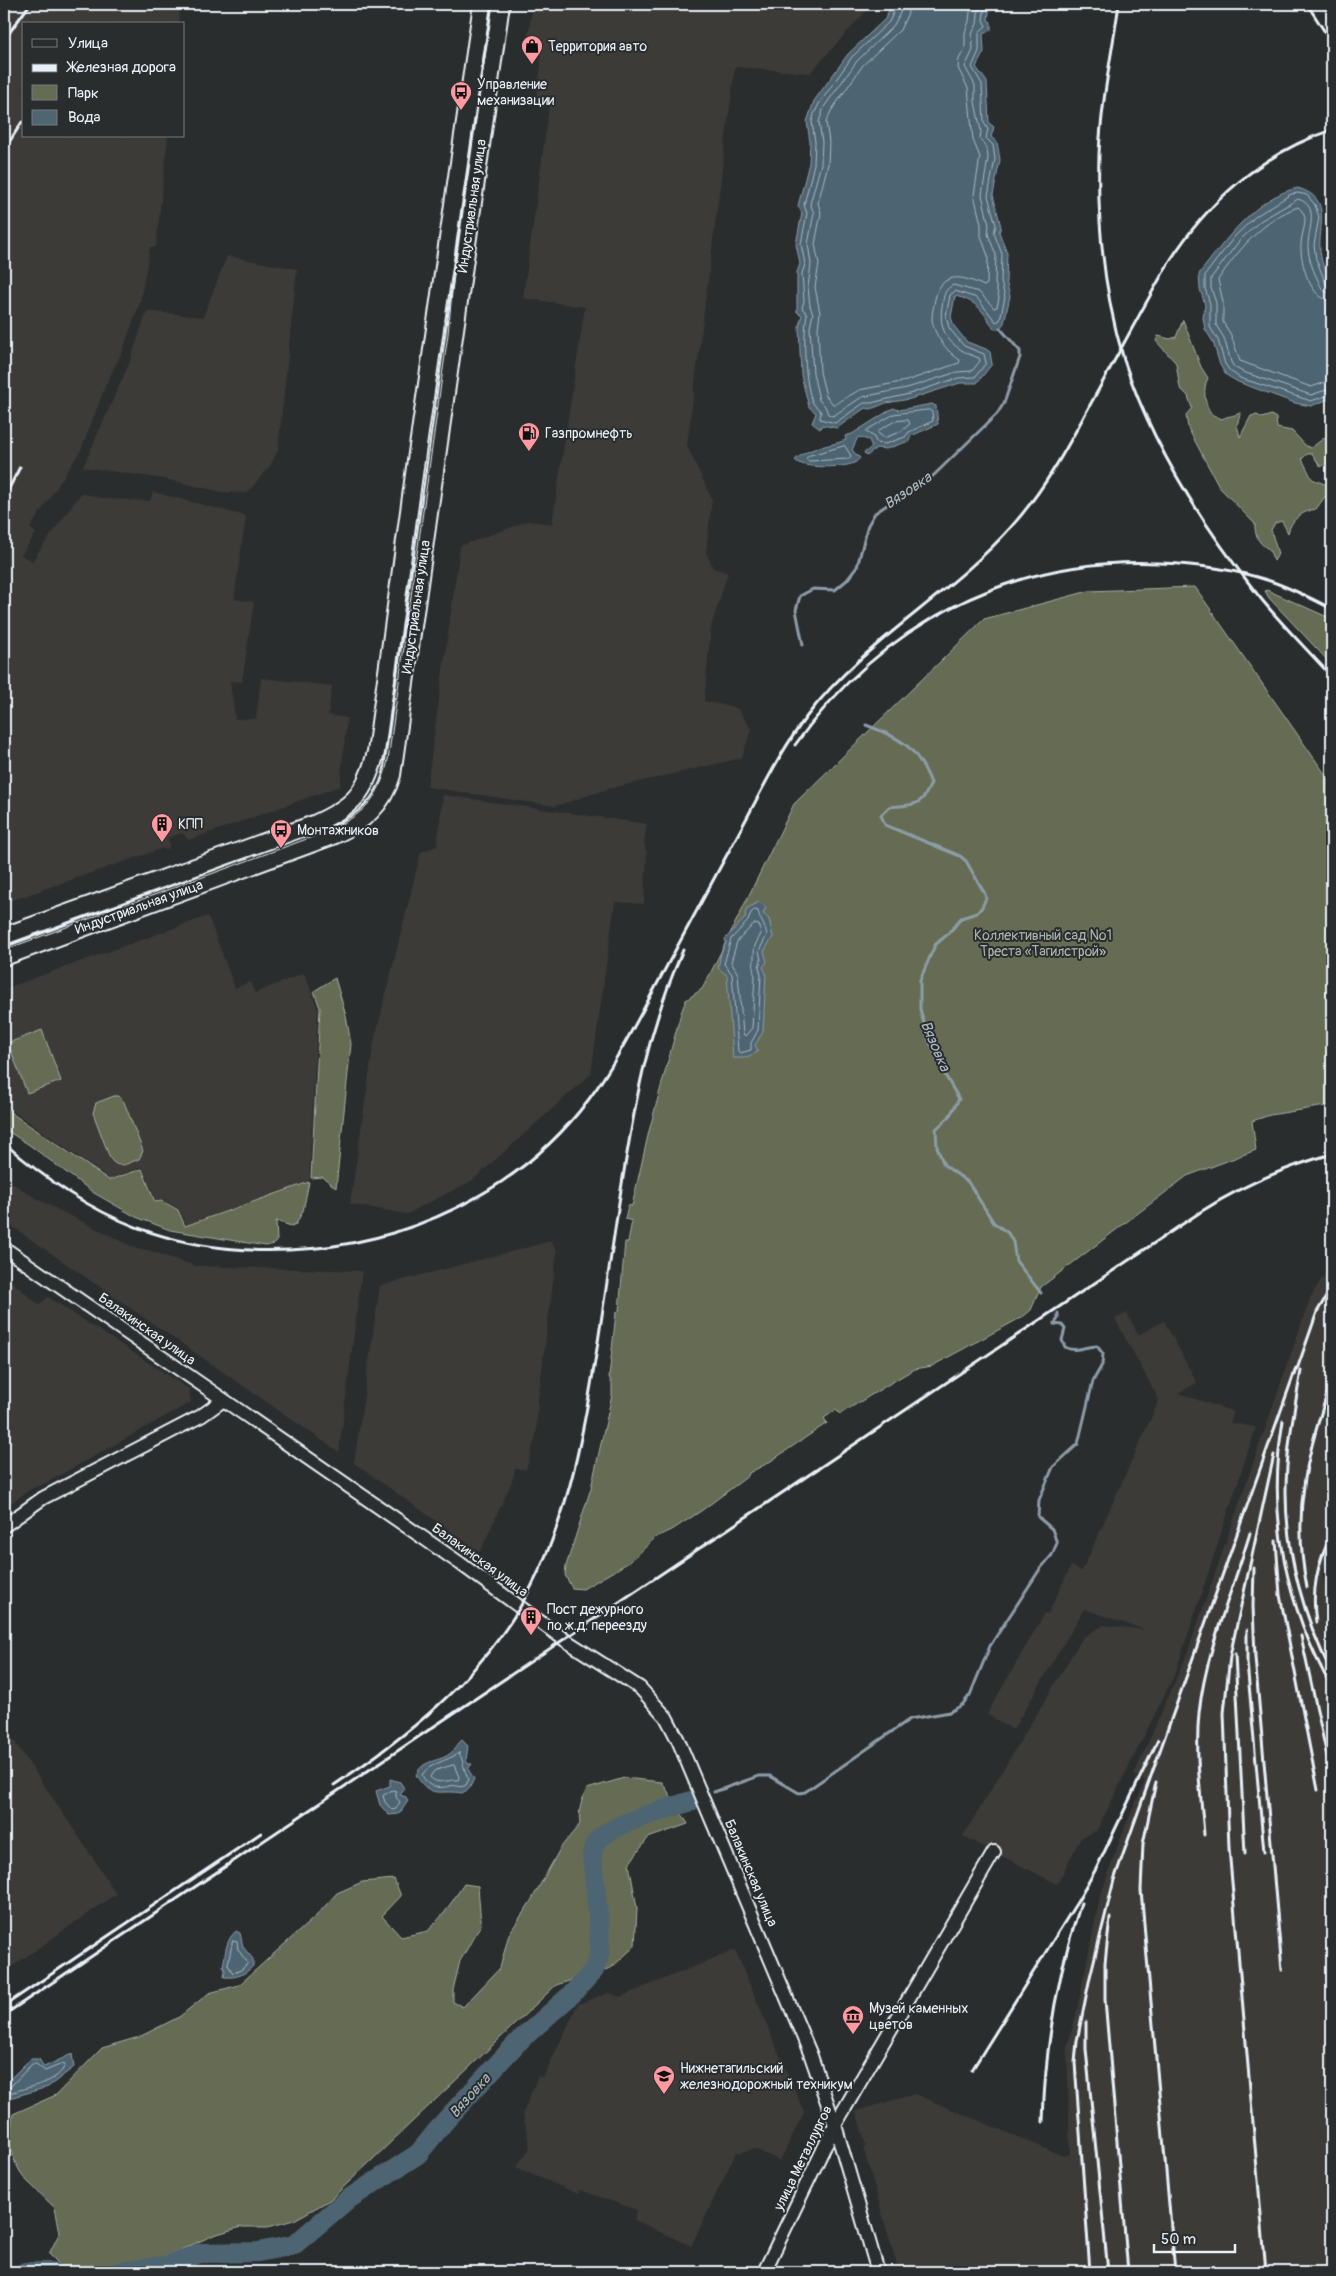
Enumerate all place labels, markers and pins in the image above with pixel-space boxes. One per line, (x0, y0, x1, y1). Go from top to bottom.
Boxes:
shop icon: Территория авто (520, 34, 544, 65)
place label: Территория авто (548, 38, 648, 55)
place label: Управление механизации (477, 76, 554, 109)
bus stop icon: Управление механизации (449, 80, 473, 111)
fuel station icon: Газпромнефть (517, 421, 541, 452)
place label: Газпромнефть (545, 425, 633, 442)
building icon: КПП (150, 812, 174, 843)
place label: КПП (178, 816, 203, 833)
bus stop icon: Монтажников (269, 818, 293, 849)
place label: Монтажников (297, 822, 379, 839)
place label: Пост дежурного по ж.д. переезду (547, 1601, 647, 1634)
building icon: Пост дежурного по ж.д. переезду (519, 1605, 543, 1636)
place label: Музей каменных цветов (869, 2000, 968, 2033)
museum icon: Музей каменных цветов (841, 2004, 865, 2035)
place label: Нижнетагильский железнодорожный техникум (680, 2060, 853, 2093)
school or university icon: Нижнетагильский железнодорожный техникум (652, 2064, 676, 2095)

